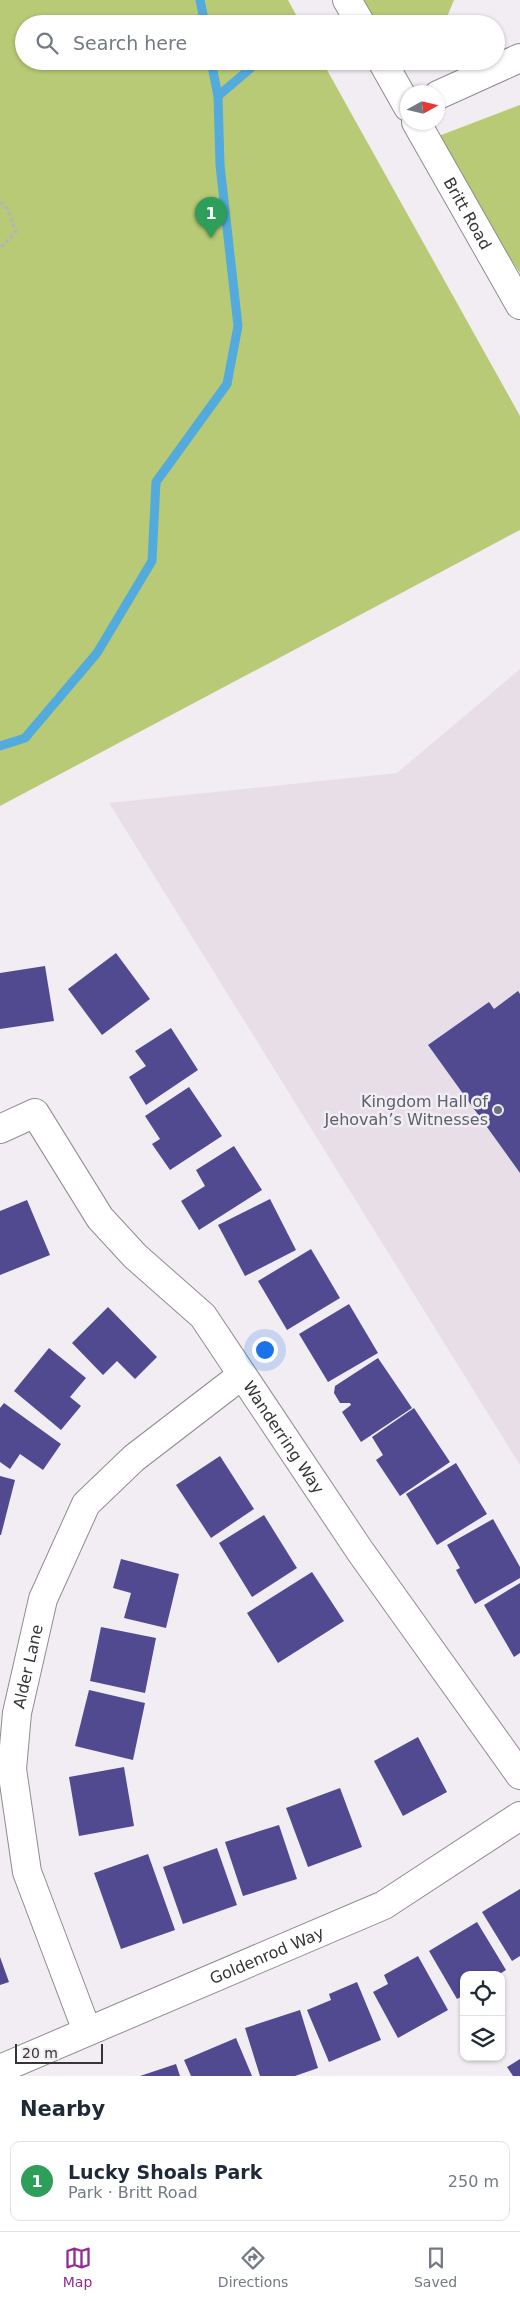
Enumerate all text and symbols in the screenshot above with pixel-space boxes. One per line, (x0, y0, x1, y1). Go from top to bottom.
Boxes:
search box (15, 15, 505, 70)
icon: search (33, 29, 61, 57)
text: Search here (73, 32, 187, 54)
north arrow (400, 85, 445, 130)
street label: Britt Road (439, 174, 495, 253)
pin: 1 (195, 197, 227, 238)
place label: Kingdom Hall of Jehovah’s Witnesses (324, 1092, 488, 1129)
marker: Kingdom Hall of Jehovah’s Witnesses (492, 1104, 504, 1116)
your location (252, 1337, 278, 1363)
street label: Wanderring Way (239, 1377, 328, 1497)
street label: Alder Lane (9, 1623, 47, 1710)
street label: Goldenrod Way (207, 1923, 327, 1988)
map controls (460, 1971, 505, 2061)
button: locate (460, 1971, 505, 2016)
button: layers (460, 2016, 505, 2061)
scale bar (15, 2041, 102, 2064)
text: 20 m (22, 2045, 58, 2061)
text: Nearby (20, 2097, 105, 2121)
text: Lucky Shoals Park (68, 2161, 262, 2183)
text: 1 (31, 2172, 43, 2191)
text: 250 m (448, 2172, 499, 2191)
text: Park · Britt Road (68, 2183, 198, 2202)
tab: Map (63, 2244, 92, 2290)
tab: Directions (218, 2244, 288, 2290)
tab: Saved (414, 2244, 457, 2290)

